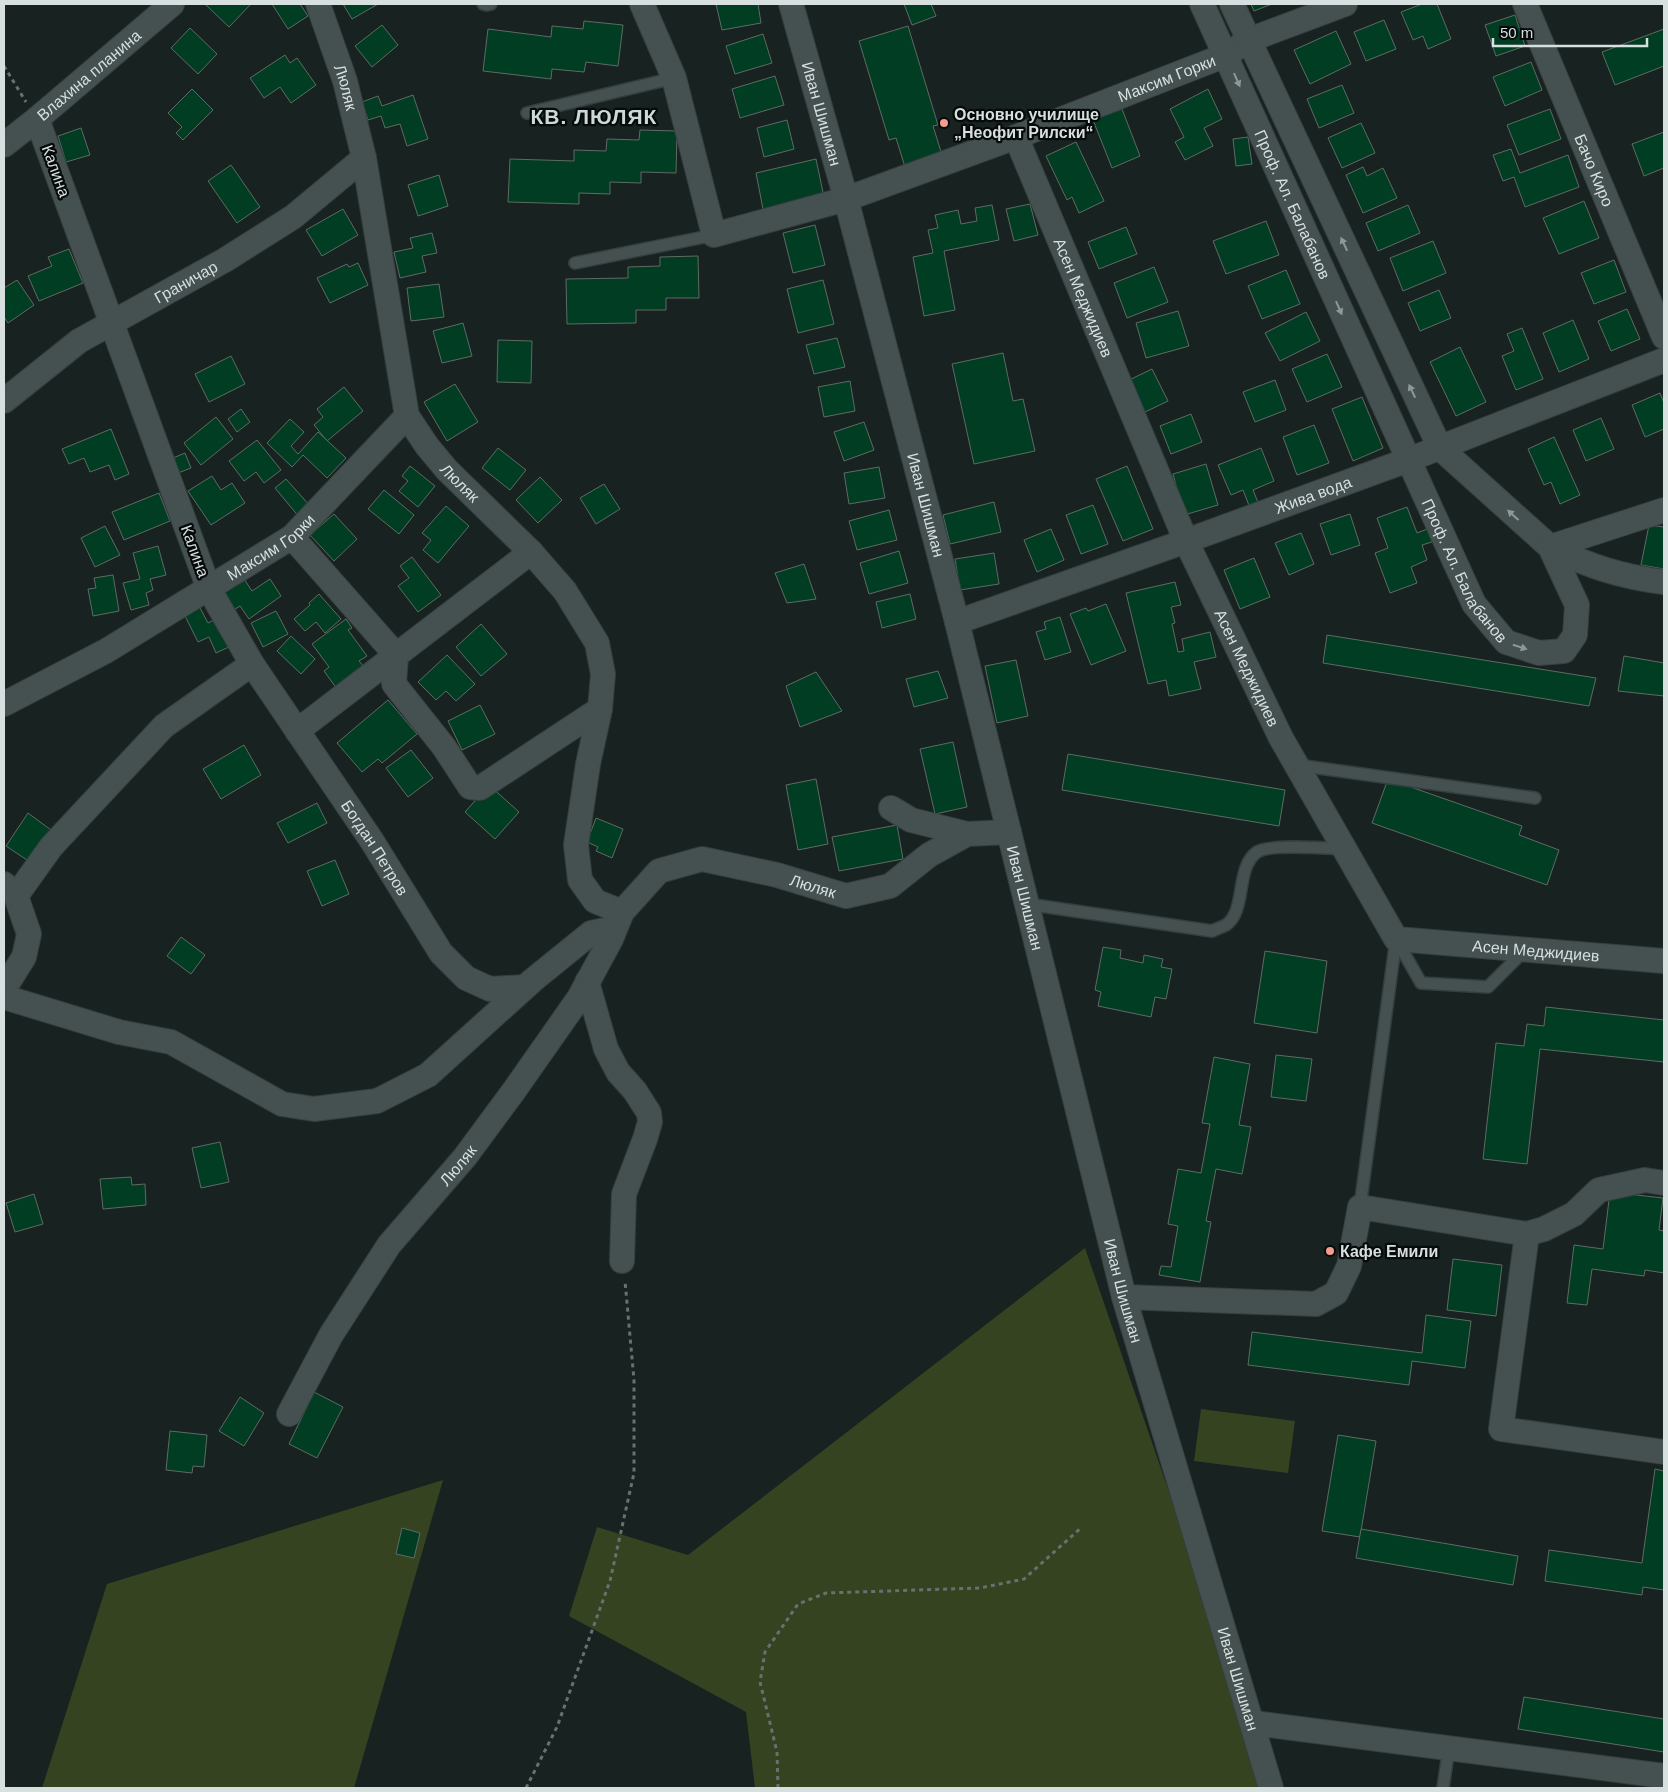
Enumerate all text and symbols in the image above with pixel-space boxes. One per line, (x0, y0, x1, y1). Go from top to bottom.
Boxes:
scale bar (1493, 15, 1647, 47)
text: 50 m (1500, 24, 1533, 41)
street label: Влахина планина (34, 26, 144, 124)
street label: Максим Горки (1115, 52, 1218, 105)
street label: Иван Шишман (799, 60, 845, 168)
street label: Люляк (331, 62, 361, 113)
one-way arrow (1233, 73, 1241, 87)
district label: КВ. ЛЮЛЯК (531, 105, 657, 128)
place label: Основно училище „Неофит Рилски“ (954, 106, 1099, 141)
marker: Основно училище „Неофит Рилски“ (938, 117, 950, 129)
street label: Проф. Ал. Балабанов (1252, 127, 1334, 282)
street label: Бачо Киро (1572, 131, 1617, 209)
street label: Калина (39, 143, 73, 199)
street label: Асен Меджидиев (1051, 235, 1116, 359)
one-way arrow (1339, 237, 1347, 251)
street label: Граничар (151, 257, 220, 306)
one-way arrow (1336, 301, 1344, 315)
one-way arrow (1408, 384, 1416, 398)
street label: Иван Шишман (904, 451, 948, 559)
street label: Люляк (437, 460, 484, 506)
street label: Жива вода (1272, 473, 1354, 516)
street label: Проф. Ал. Балабанов (1419, 496, 1511, 646)
one-way arrow (1508, 509, 1520, 521)
street label: Максим Горки (224, 510, 318, 583)
street label: Калина (178, 523, 212, 579)
street label: Асен Меджидиев (1212, 607, 1282, 729)
one-way arrow (1513, 643, 1528, 651)
street label: Богдан Петров (338, 797, 412, 898)
street label: Иван Шишман (1004, 844, 1046, 952)
street label: Люляк (788, 871, 839, 901)
street label: Асен Меджидиев (1472, 937, 1600, 964)
street label: Люляк (436, 1141, 480, 1189)
street label: Иван Шишман (1101, 1237, 1146, 1345)
place label: Кафе Емили (1340, 1243, 1438, 1260)
marker: Кафе Емили (1324, 1245, 1336, 1257)
street label: Иван Шишман (1215, 1625, 1262, 1733)

